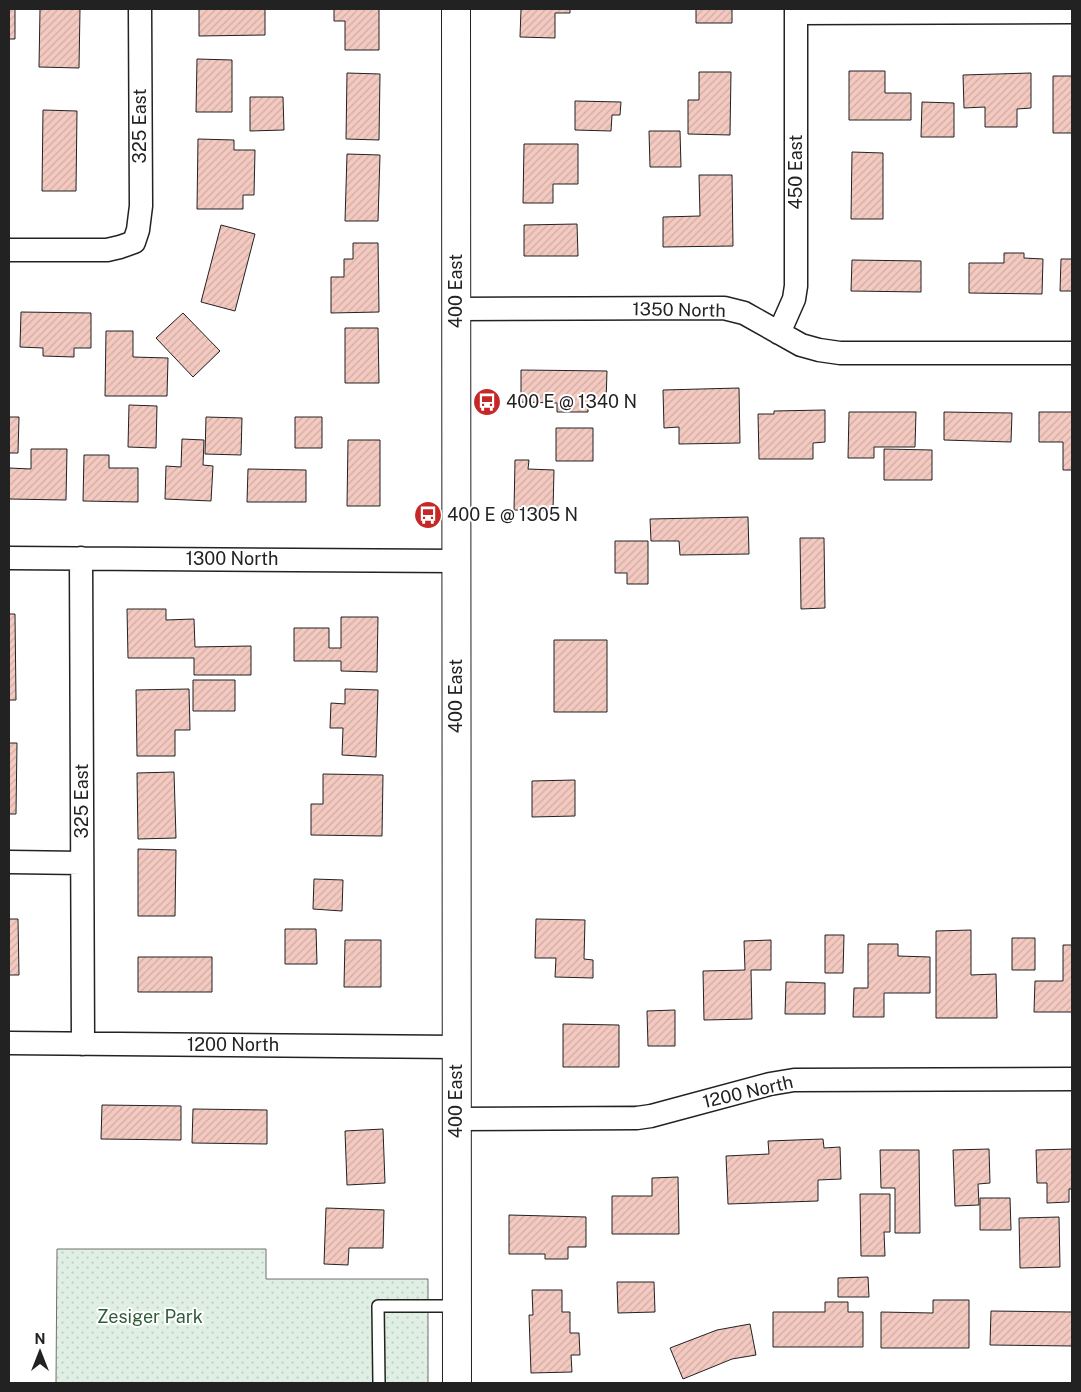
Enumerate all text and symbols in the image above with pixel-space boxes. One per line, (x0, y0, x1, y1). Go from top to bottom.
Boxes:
street label: 325 East (129, 89, 150, 163)
street label: 450 East (785, 135, 806, 209)
street label: 400 East (445, 254, 466, 328)
street label: 1350 North (632, 298, 726, 321)
bus stop icon: 400 E @ 1340 N (472, 387, 502, 417)
place label: 400 E @ 1340 N (506, 391, 637, 412)
bus stop icon: 400 E @ 1305 N (413, 500, 443, 530)
place label: 400 E @ 1305 N (447, 504, 578, 525)
street label: 1300 North (186, 548, 278, 569)
street label: 400 East (445, 659, 466, 733)
street label: 325 East (71, 764, 92, 838)
street label: 1200 North (187, 1034, 279, 1055)
street label: 400 East (445, 1064, 466, 1138)
street label: 1200 North (701, 1071, 795, 1112)
park label: Zesiger Park (97, 1306, 203, 1327)
north arrow (15, 1327, 65, 1377)
text: N (35, 1331, 45, 1347)

